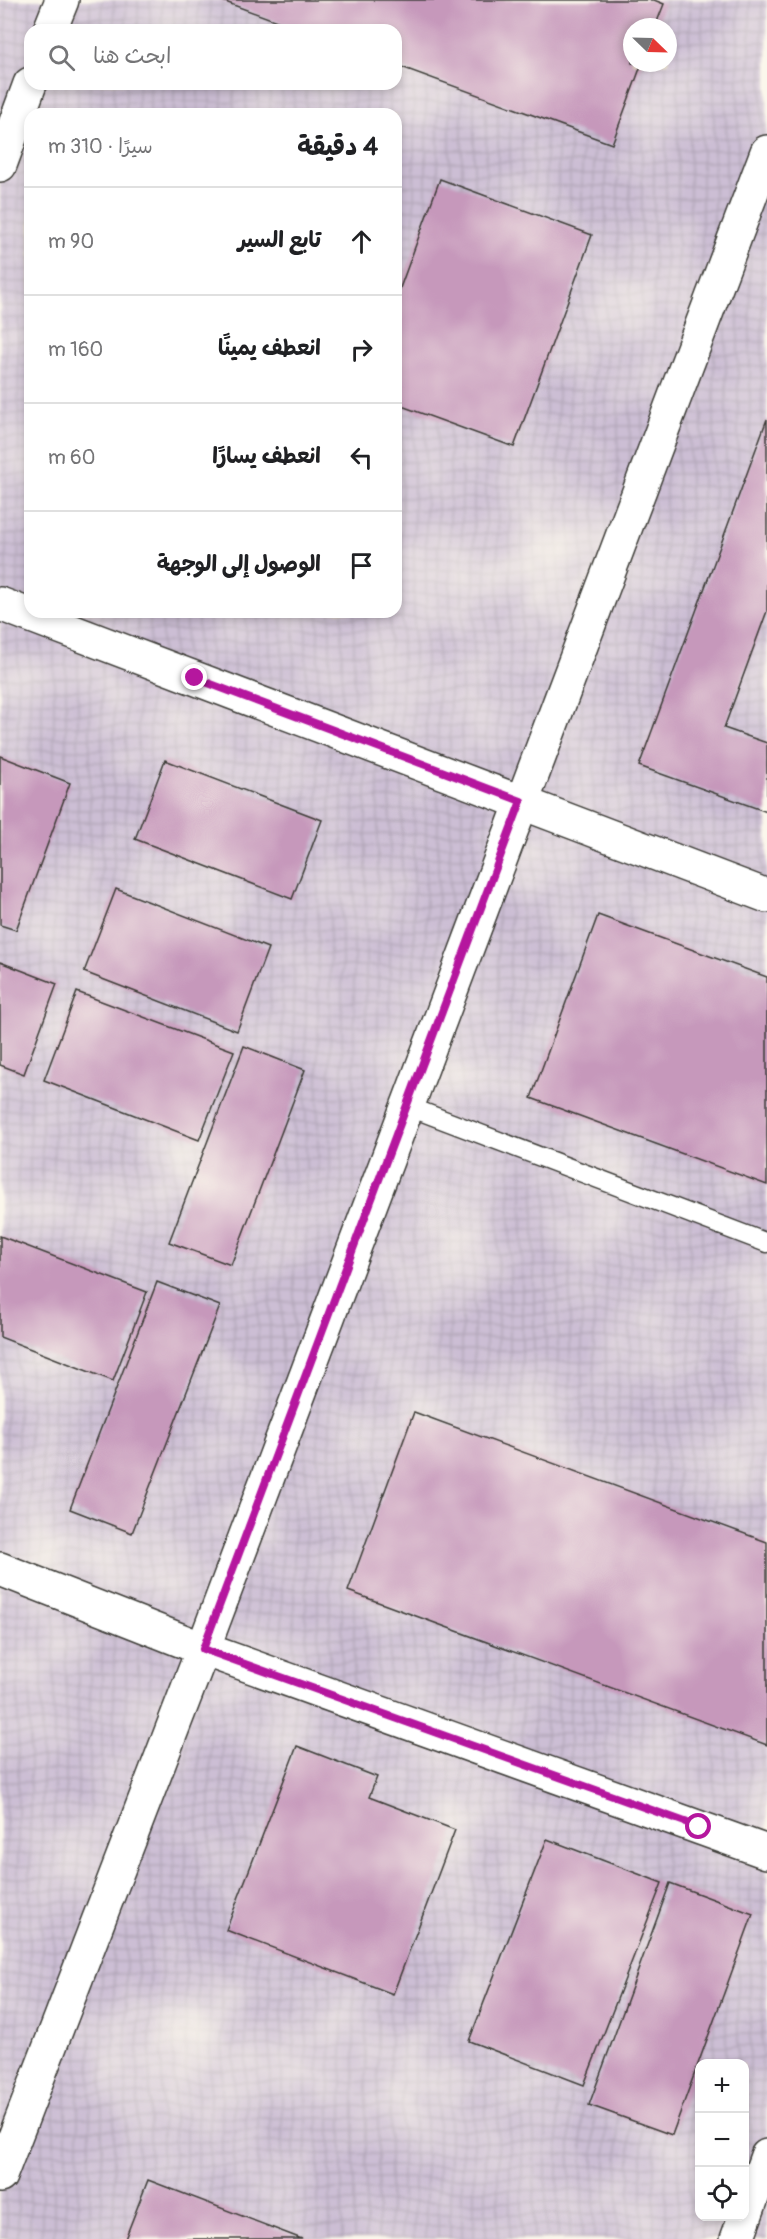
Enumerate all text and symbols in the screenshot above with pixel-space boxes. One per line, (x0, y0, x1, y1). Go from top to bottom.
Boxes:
north arrow (623, 18, 677, 72)
search box (24, 24, 402, 90)
icon: search (45, 41, 78, 74)
text: ابحث هنا (93, 42, 171, 70)
text: 4 دقيقة (297, 131, 378, 163)
text: سيرًا · 310 m (48, 134, 153, 159)
icon: ahead (345, 225, 378, 258)
text: تابع السير (238, 226, 321, 254)
text: 90 m (48, 229, 94, 254)
icon: right (345, 333, 378, 366)
text: انعطف يمينًا (218, 334, 321, 362)
text: 160 m (48, 337, 103, 362)
icon: left (345, 441, 378, 474)
text: انعطف يسارًا (212, 442, 321, 470)
text: 60 m (48, 445, 95, 470)
icon: arrive (345, 549, 378, 582)
text: الوصول إلى الوجهة (157, 550, 321, 578)
route end (181, 664, 207, 690)
route start (685, 1813, 711, 1839)
map controls (695, 2059, 749, 2221)
button: + (695, 2059, 749, 2113)
button: − (695, 2113, 749, 2167)
button: locate (695, 2167, 749, 2221)

